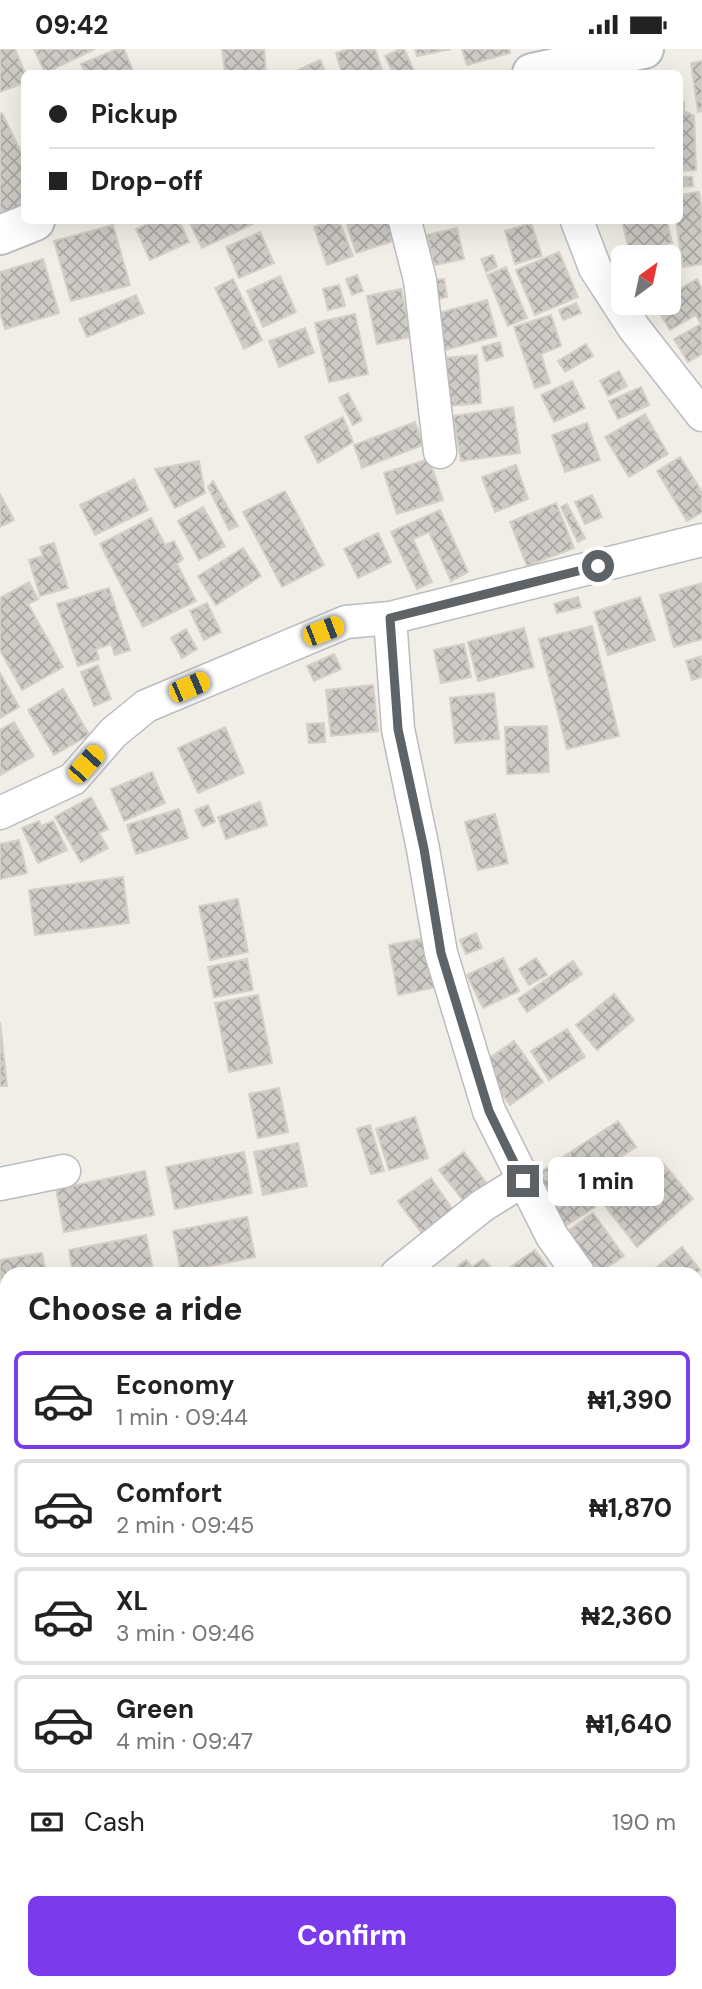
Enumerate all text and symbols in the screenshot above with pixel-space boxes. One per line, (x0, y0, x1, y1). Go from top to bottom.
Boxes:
text: 09:42 (35, 8, 108, 42)
text: Pickup (91, 97, 178, 131)
text: Drop-off (91, 164, 203, 198)
north arrow (611, 245, 681, 315)
map controls (611, 245, 681, 315)
route start (582, 550, 614, 582)
car (300, 614, 347, 648)
car (166, 669, 213, 705)
car (65, 741, 108, 787)
callout: 1 min (548, 1157, 663, 1205)
route end (507, 1165, 539, 1197)
text: 1 min (578, 1166, 634, 1196)
text: Choose a ride (28, 1288, 243, 1330)
text: Economy (116, 1368, 234, 1402)
icon: car (32, 1369, 95, 1432)
text: ₦1,390 (587, 1383, 672, 1417)
text: 1 min · 09:44 (116, 1402, 248, 1432)
text: Comfort (116, 1476, 222, 1510)
icon: car (32, 1477, 95, 1540)
text: ₦1,870 (589, 1491, 672, 1525)
text: 2 min · 09:45 (116, 1510, 254, 1540)
text: XL (116, 1584, 148, 1618)
icon: car (32, 1585, 95, 1648)
text: ₦2,360 (581, 1599, 672, 1633)
text: 3 min · 09:46 (116, 1618, 255, 1648)
text: Green (116, 1692, 194, 1726)
icon: car (32, 1693, 95, 1756)
text: ₦1,640 (586, 1707, 672, 1741)
text: 4 min · 09:47 (116, 1726, 253, 1756)
icon: cash (28, 1803, 66, 1841)
text: Cash (84, 1805, 145, 1839)
text: 190 m (612, 1807, 676, 1837)
button: Confirm (28, 1896, 676, 1976)

